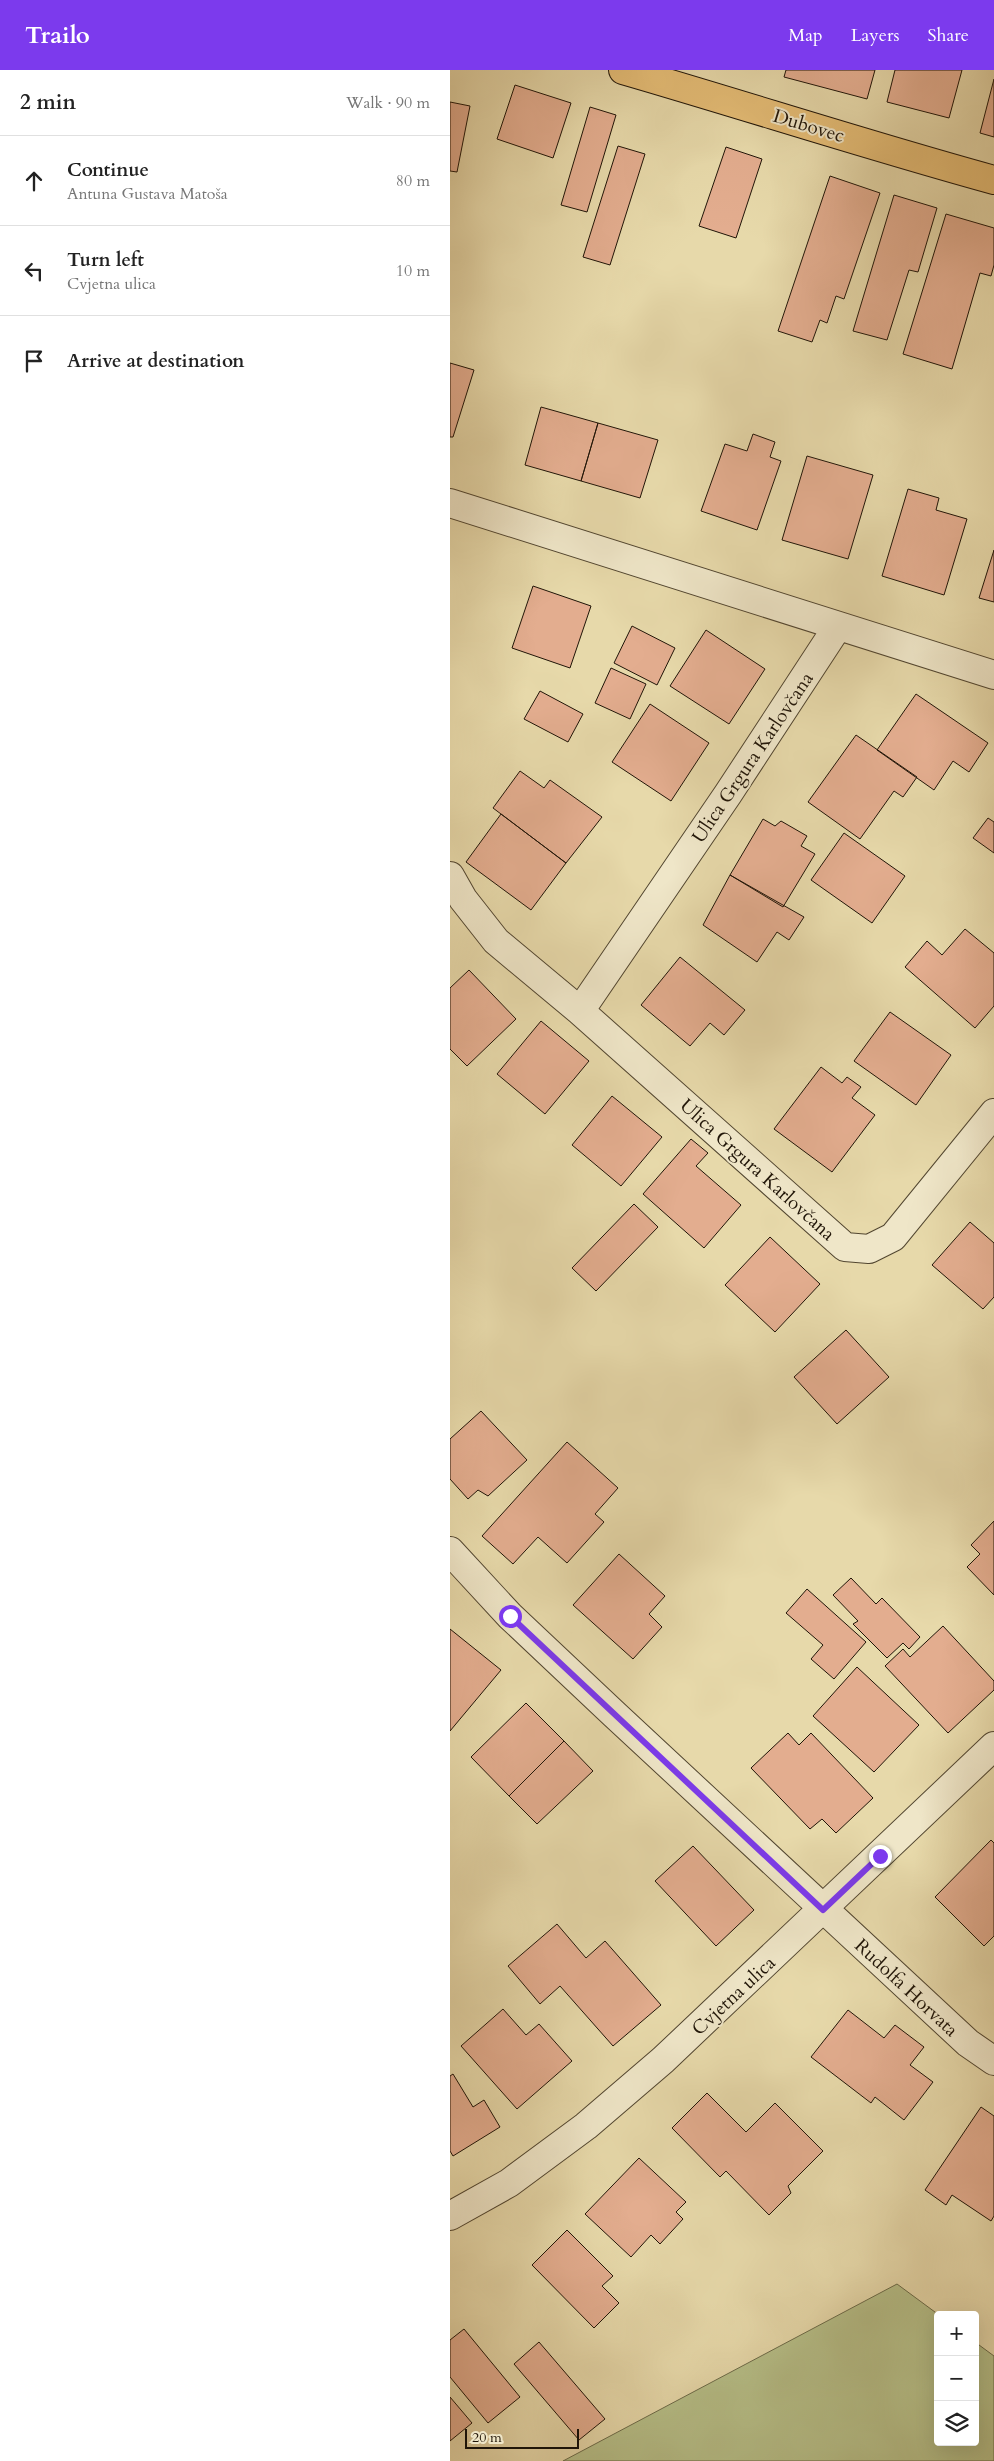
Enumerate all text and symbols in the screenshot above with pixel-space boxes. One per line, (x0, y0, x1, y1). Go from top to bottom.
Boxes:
text: Trailo (25, 19, 90, 52)
text: Map (788, 23, 823, 48)
text: Layers (851, 23, 900, 48)
text: Share (928, 23, 969, 48)
text: 2 min (20, 88, 76, 117)
text: Walk · 90 m (346, 92, 430, 114)
street label: Dubovec (770, 103, 848, 149)
text: Continue (67, 157, 149, 183)
icon: ahead (20, 167, 48, 195)
text: 80 m (396, 170, 430, 192)
text: Antuna Gustava Matoša (67, 183, 228, 205)
text: Turn left (67, 247, 144, 273)
icon: left (20, 257, 48, 285)
text: 10 m (396, 260, 430, 282)
text: Cvjetna ulica (67, 273, 156, 295)
icon: arrive (20, 347, 48, 375)
text: Arrive at destination (67, 348, 244, 374)
street label: Ulica Grgura Karlovčana (686, 667, 820, 848)
street label: Ulica Grgura Karlovčana (674, 1093, 841, 1247)
route start (499, 1605, 522, 1628)
route end (869, 1845, 892, 1868)
street label: Rudolfa Horvata (849, 1933, 964, 2043)
street label: Cvjetna ulica (686, 1950, 781, 2041)
map controls (934, 2311, 979, 2446)
button: + (934, 2311, 979, 2356)
button: − (934, 2356, 979, 2401)
button: layers (934, 2401, 979, 2446)
scale bar (465, 2426, 579, 2449)
text: 20 m (472, 2428, 502, 2447)

